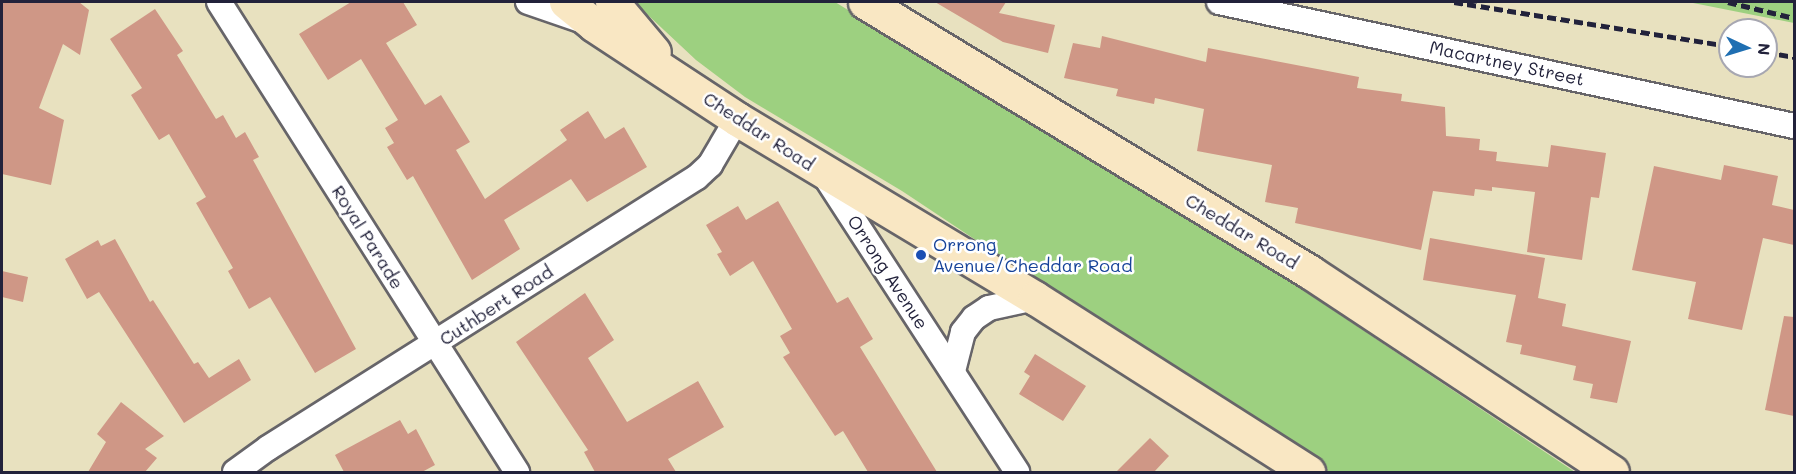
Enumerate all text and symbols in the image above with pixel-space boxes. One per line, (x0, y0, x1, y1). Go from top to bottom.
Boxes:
north arrow (1718, 18, 1778, 78)
street label: Macartney Street (1428, 36, 1586, 90)
text: N (1754, 42, 1775, 56)
street label: Cheddar Road (700, 87, 818, 175)
street label: Royal Parade (328, 181, 408, 293)
street label: Cheddar Road (1182, 189, 1302, 273)
street label: Orrong Avenue (843, 211, 933, 333)
place label: Orrong Avenue/Cheddar Road (933, 234, 1133, 276)
marker: Orrong Avenue/Cheddar Road (914, 248, 928, 262)
street label: Cuthbert Road (435, 260, 557, 350)

